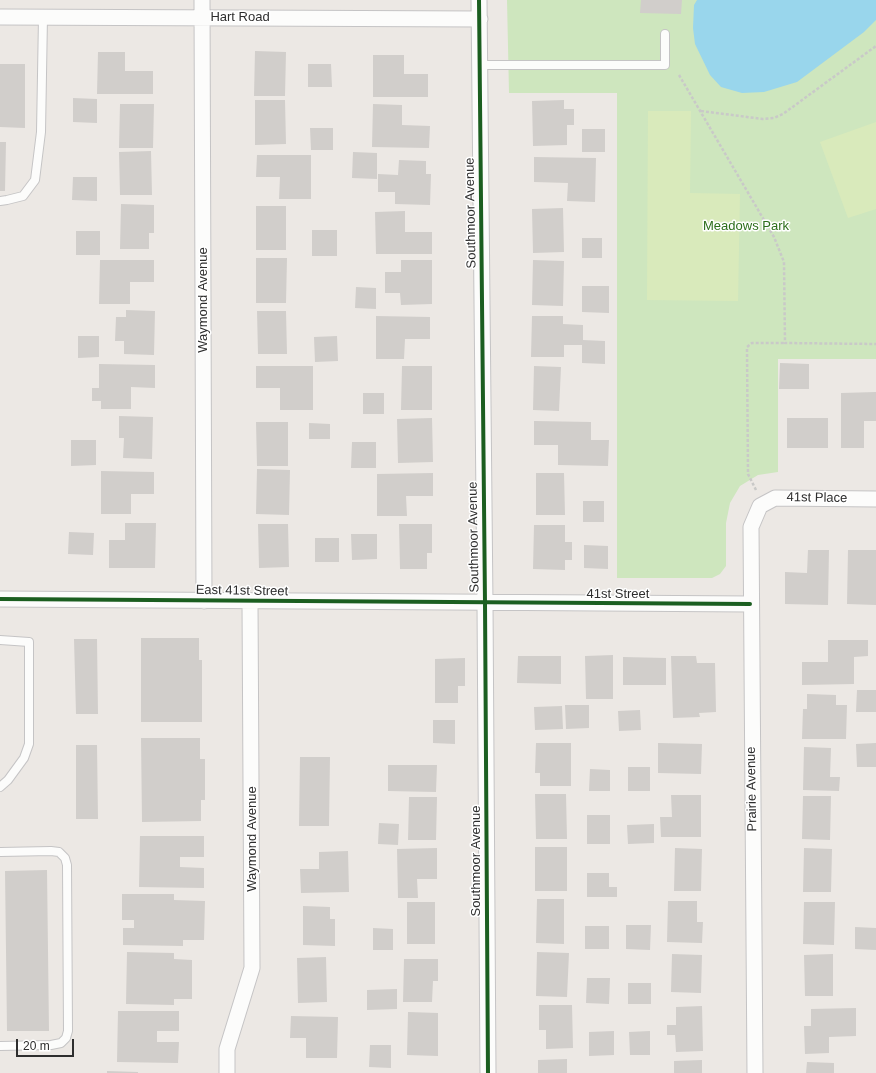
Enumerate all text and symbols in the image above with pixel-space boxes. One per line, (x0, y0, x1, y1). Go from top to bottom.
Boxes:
street label: Hart Road (210, 9, 270, 25)
street label: Southmoor Avenue (462, 157, 480, 269)
park label: Meadows Park (703, 218, 789, 234)
street label: Waymond Avenue (195, 247, 211, 353)
street label: Southmoor Avenue (465, 481, 483, 593)
street label: 41st Place (787, 490, 847, 506)
street label: East 41st Street (196, 582, 288, 600)
street label: 41st Street (587, 586, 649, 602)
street label: Prairie Avenue (743, 746, 761, 832)
street label: Waymond Avenue (244, 786, 260, 892)
street label: Southmoor Avenue (468, 805, 484, 917)
scale bar (18, 1031, 76, 1057)
text: 20 m (23, 1039, 50, 1053)

